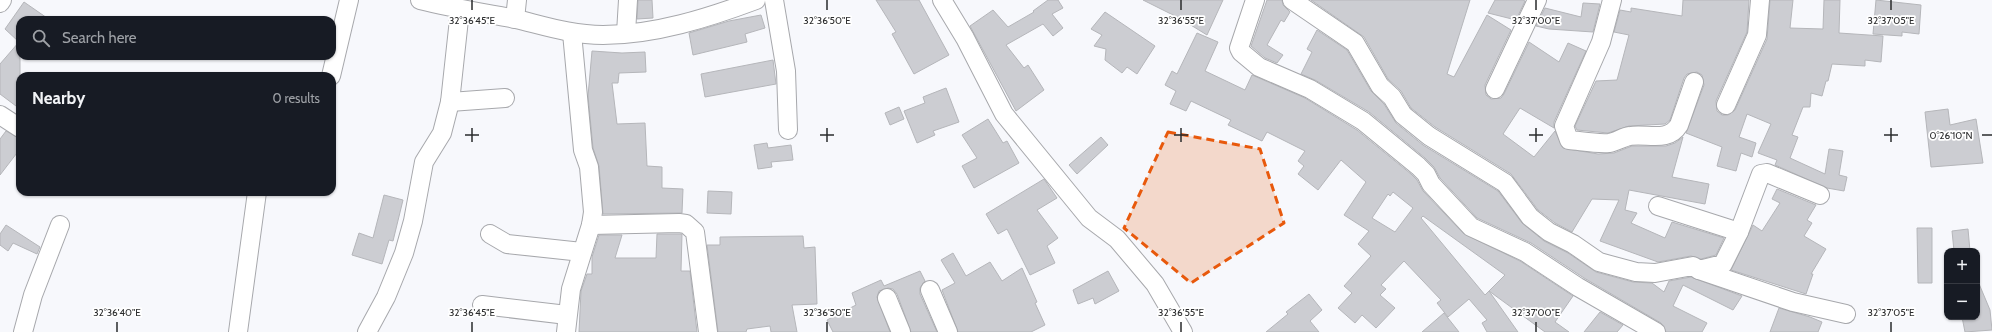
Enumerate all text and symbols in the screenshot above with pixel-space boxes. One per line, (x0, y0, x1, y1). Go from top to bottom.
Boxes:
text: 32°36'45"E (449, 14, 496, 27)
text: 32°36'50"E (803, 14, 851, 27)
text: 32°36'55"E (1158, 14, 1204, 27)
text: 32°37'00"E (1512, 14, 1561, 27)
text: 32°37'05"E (1868, 14, 1915, 27)
search box (16, 16, 336, 60)
icon: search (30, 27, 52, 49)
text: Search here (62, 29, 137, 47)
text: Nearby (32, 88, 85, 108)
text: 0 results (272, 90, 320, 106)
text: 0°26'10"N (1929, 129, 1973, 142)
map controls (1944, 248, 1980, 320)
button: + (1944, 248, 1980, 284)
button: − (1944, 284, 1980, 320)
text: 32°36'40"E (93, 306, 141, 319)
text: 32°36'45"E (449, 306, 496, 319)
text: 32°36'50"E (803, 306, 851, 319)
text: 32°36'55"E (1158, 306, 1204, 319)
text: 32°37'00"E (1512, 306, 1561, 319)
text: 32°37'05"E (1868, 306, 1915, 319)

